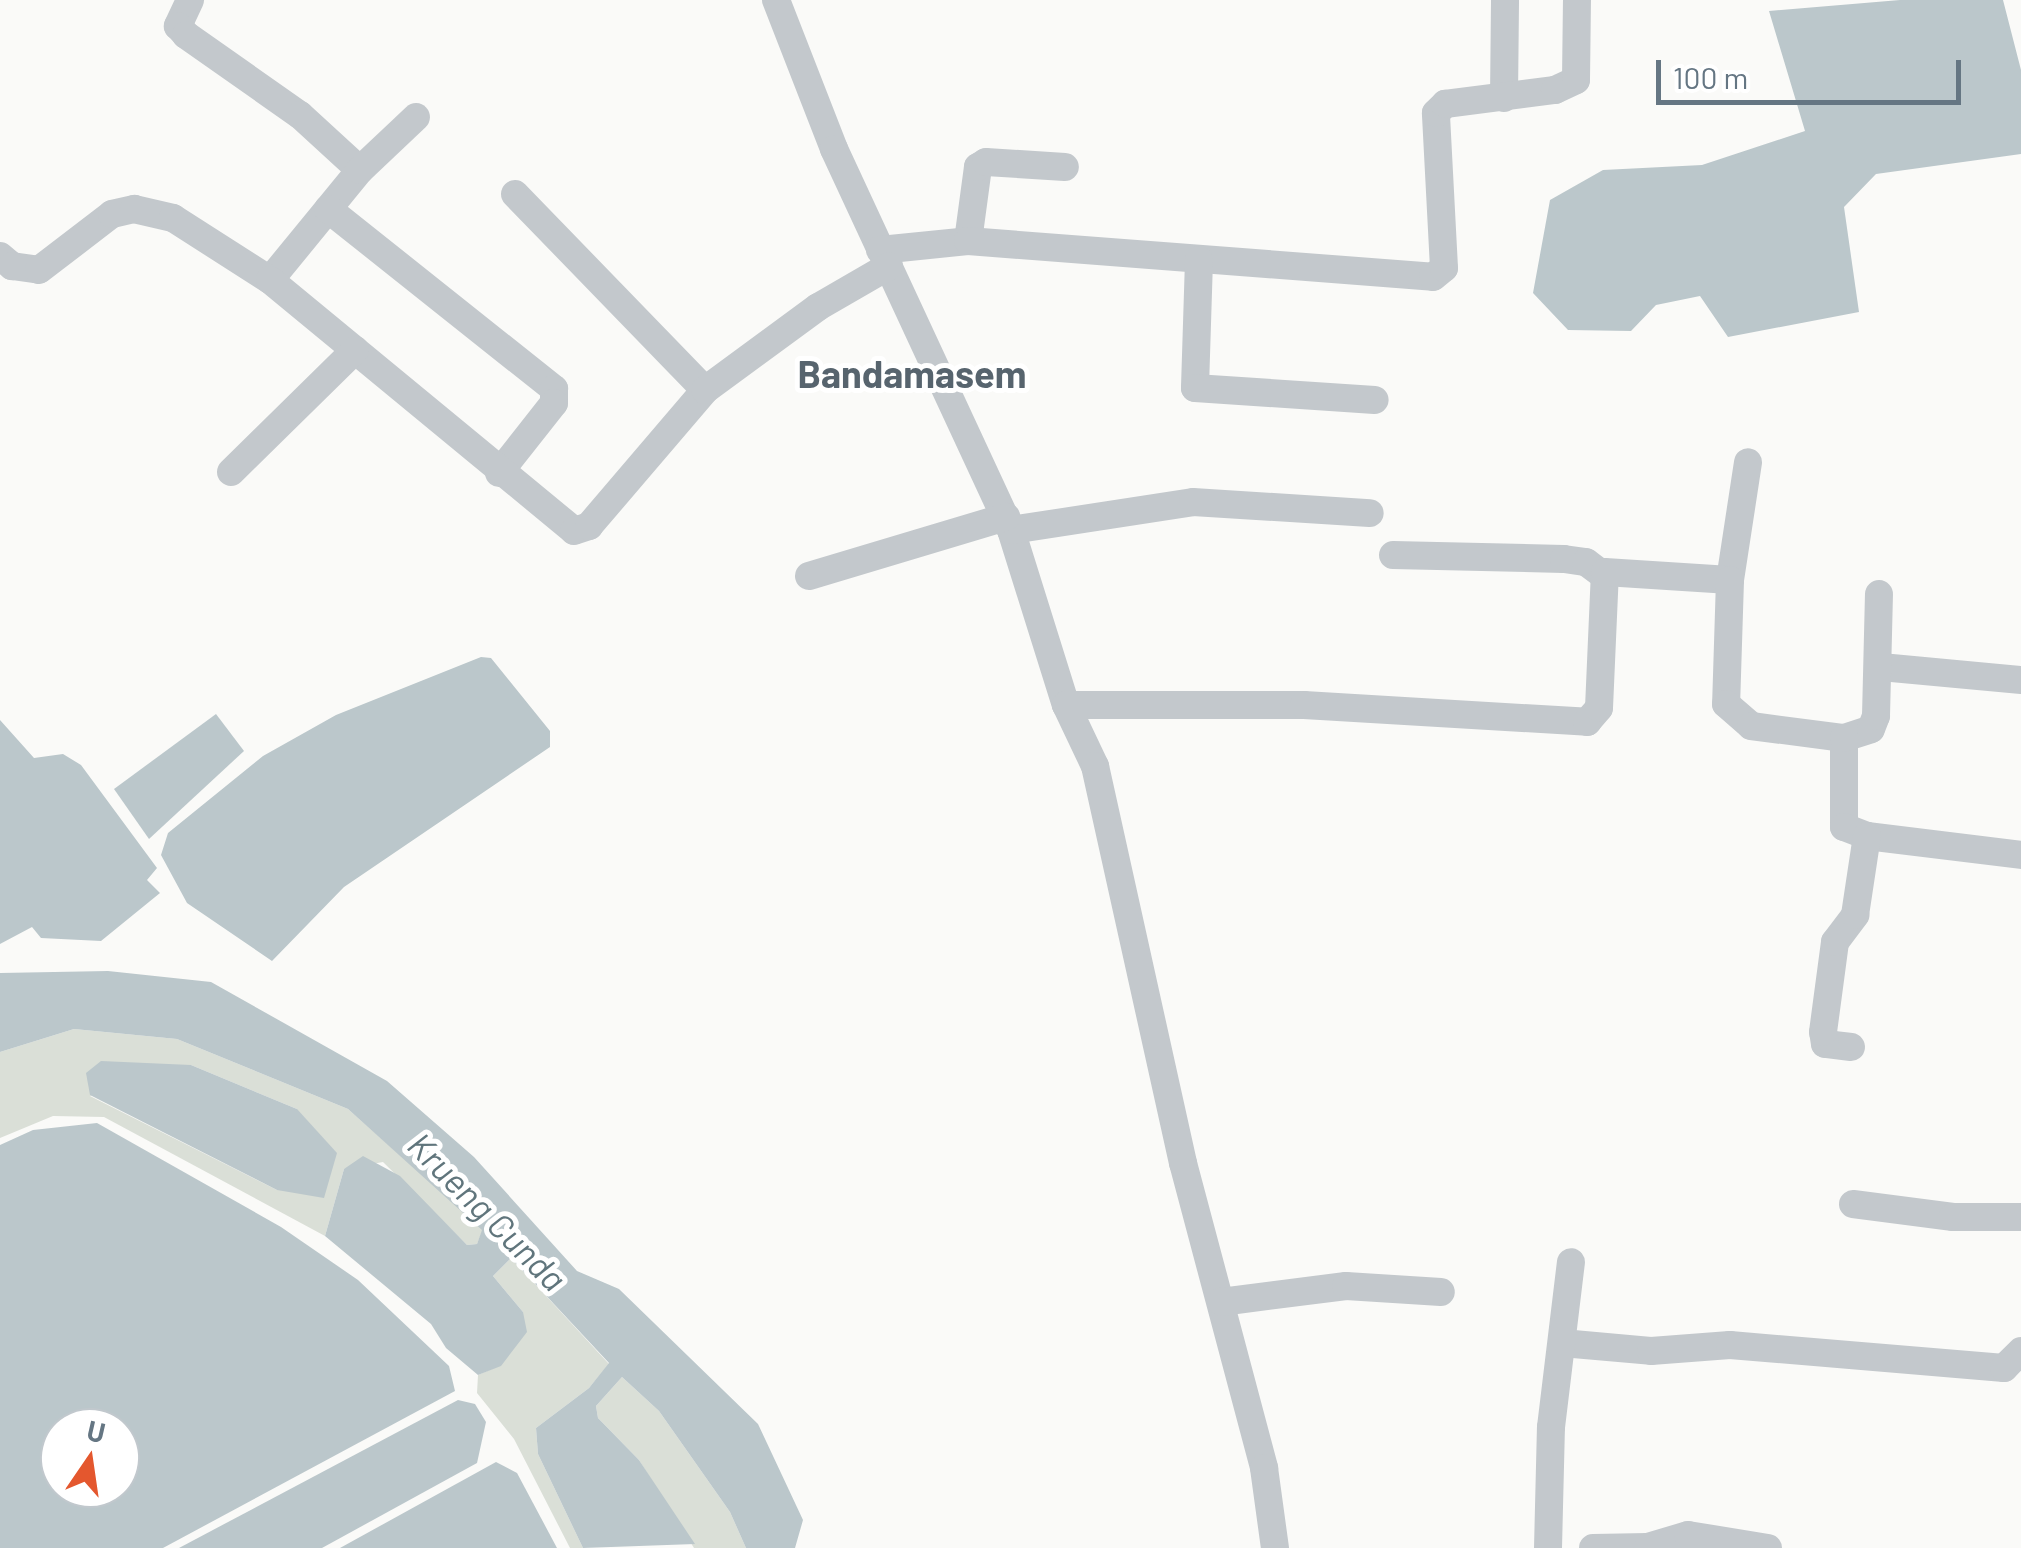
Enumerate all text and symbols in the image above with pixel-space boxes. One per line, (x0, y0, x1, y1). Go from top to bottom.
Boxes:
scale bar (1661, 40, 1966, 102)
text: 100 m (1673, 59, 1748, 95)
district label: Bandamasem (797, 351, 1027, 397)
water label: Krueng Cunda (400, 1123, 576, 1299)
north arrow (40, 1408, 140, 1508)
text: U (84, 1412, 109, 1449)

